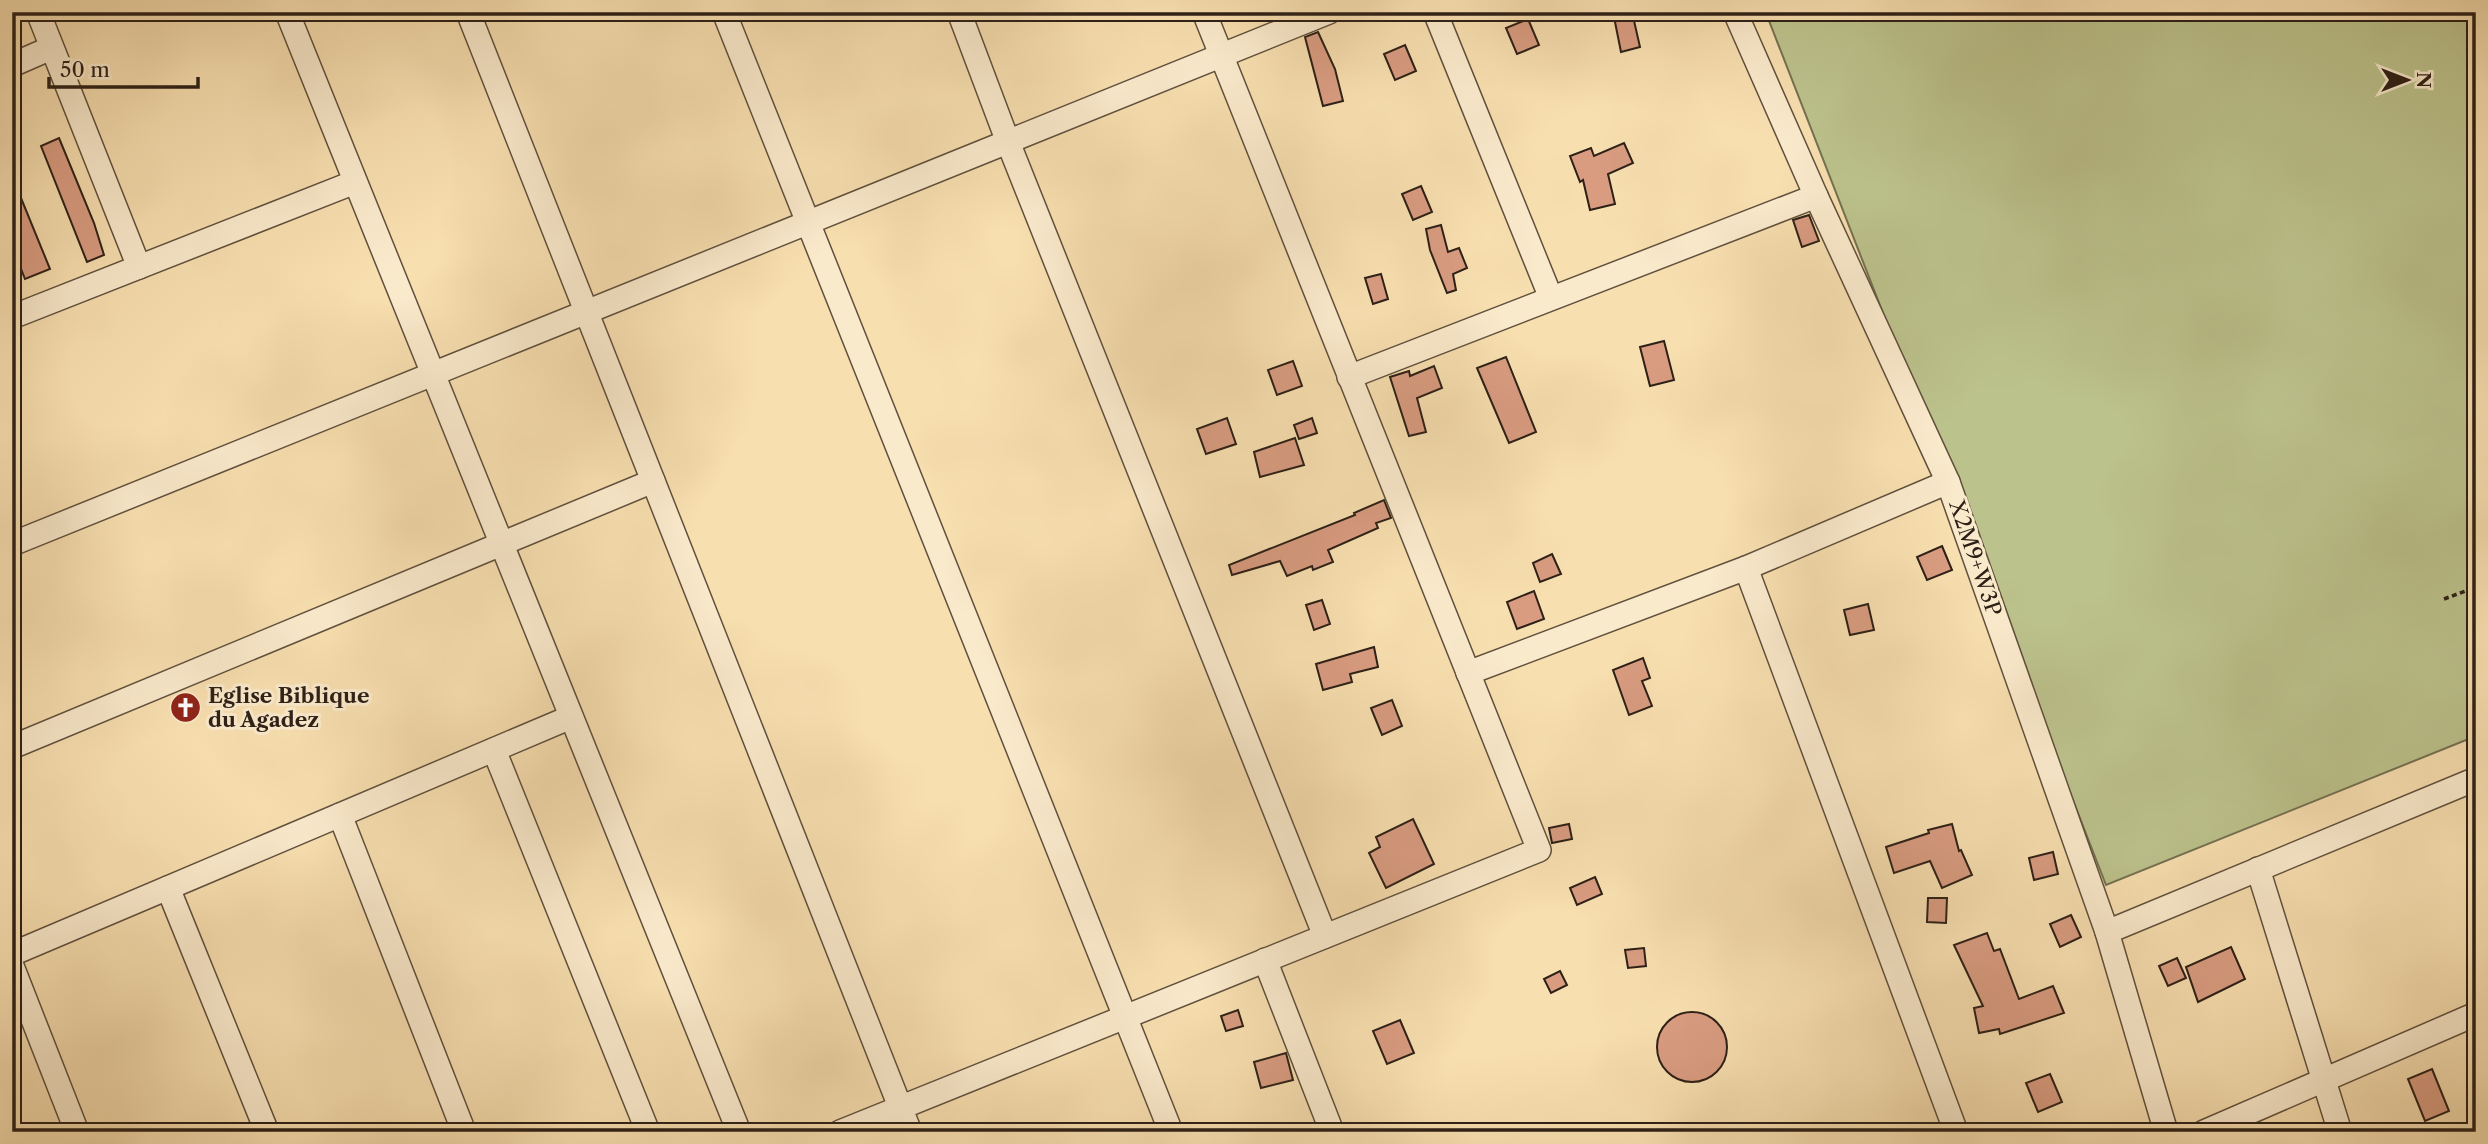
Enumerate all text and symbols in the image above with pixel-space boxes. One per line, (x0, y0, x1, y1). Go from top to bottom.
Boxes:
scale bar (49, 46, 198, 90)
north arrow (2372, 46, 2442, 116)
text: 50 m (60, 57, 110, 82)
text: N (2412, 72, 2435, 88)
street label: X2M9+W3P (1944, 495, 2007, 619)
place label: Eglise Biblique du Agadez (208, 683, 370, 732)
church icon: Eglise Biblique du Agadez (168, 691, 202, 725)

